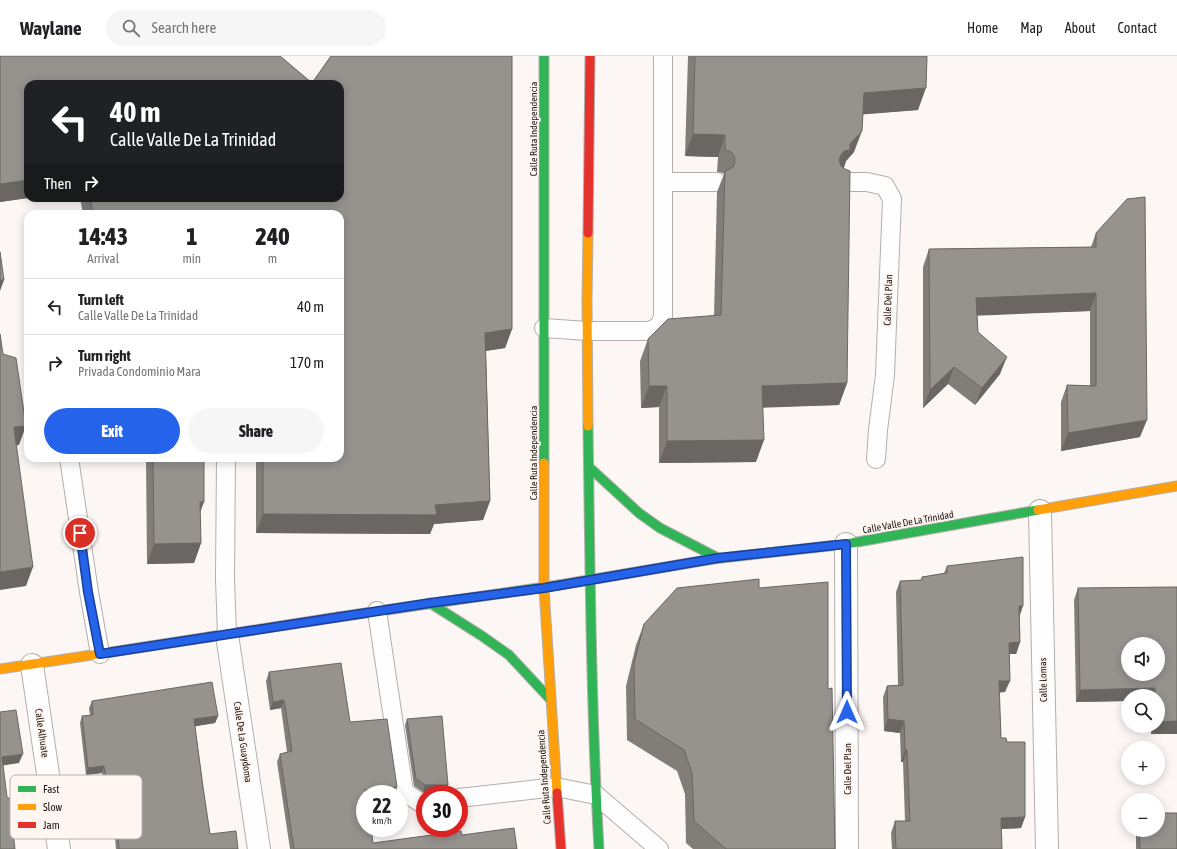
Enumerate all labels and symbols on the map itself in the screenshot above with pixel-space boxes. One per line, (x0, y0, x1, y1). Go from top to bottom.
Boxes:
street label: Calle Ruta Independencia (528, 81, 539, 176)
street label: Calle Del Plan (882, 274, 894, 326)
street label: Calle Ruta Independencia (528, 405, 539, 500)
street label: Calle Valle De La Trinidad (862, 509, 955, 535)
pin (63, 516, 97, 550)
street label: Calle Lomas (1037, 657, 1049, 702)
position arrow (826, 691, 868, 733)
street label: Calle De La Guaydoma (232, 701, 254, 784)
street label: Calle Alhuate (33, 708, 51, 759)
street label: Calle Ruta Independencia (535, 729, 553, 825)
street label: Calle Del Plan (842, 743, 853, 795)
legend (10, 775, 142, 839)
text: Fast (43, 783, 59, 795)
speed limit sign: 30 (416, 785, 468, 837)
text: Slow (43, 801, 62, 813)
text: Jam (43, 819, 60, 831)

